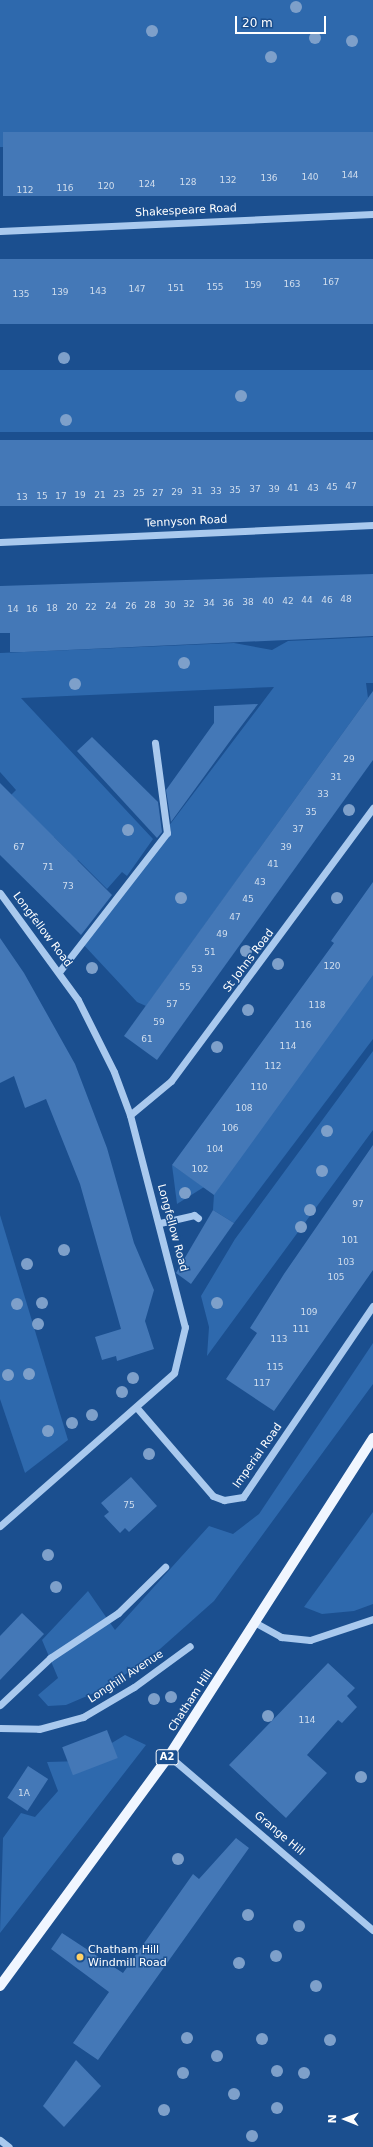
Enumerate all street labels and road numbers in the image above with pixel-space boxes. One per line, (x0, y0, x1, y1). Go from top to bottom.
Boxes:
street label: Shakespeare Road (135, 202, 237, 220)
street label: Tennyson Road (144, 513, 228, 531)
street label: Longfellow Road (10, 890, 74, 970)
street label: St Johns Road (221, 927, 277, 995)
street label: Longfellow Road (154, 1183, 190, 1273)
street label: Imperial Road (231, 1421, 285, 1491)
street label: Longhill Avenue (86, 1648, 166, 1706)
street label: Chatham Hill (166, 1668, 216, 1734)
road number: A2 (155, 1749, 179, 1765)
street label: Grange Hill (251, 1809, 307, 1859)

